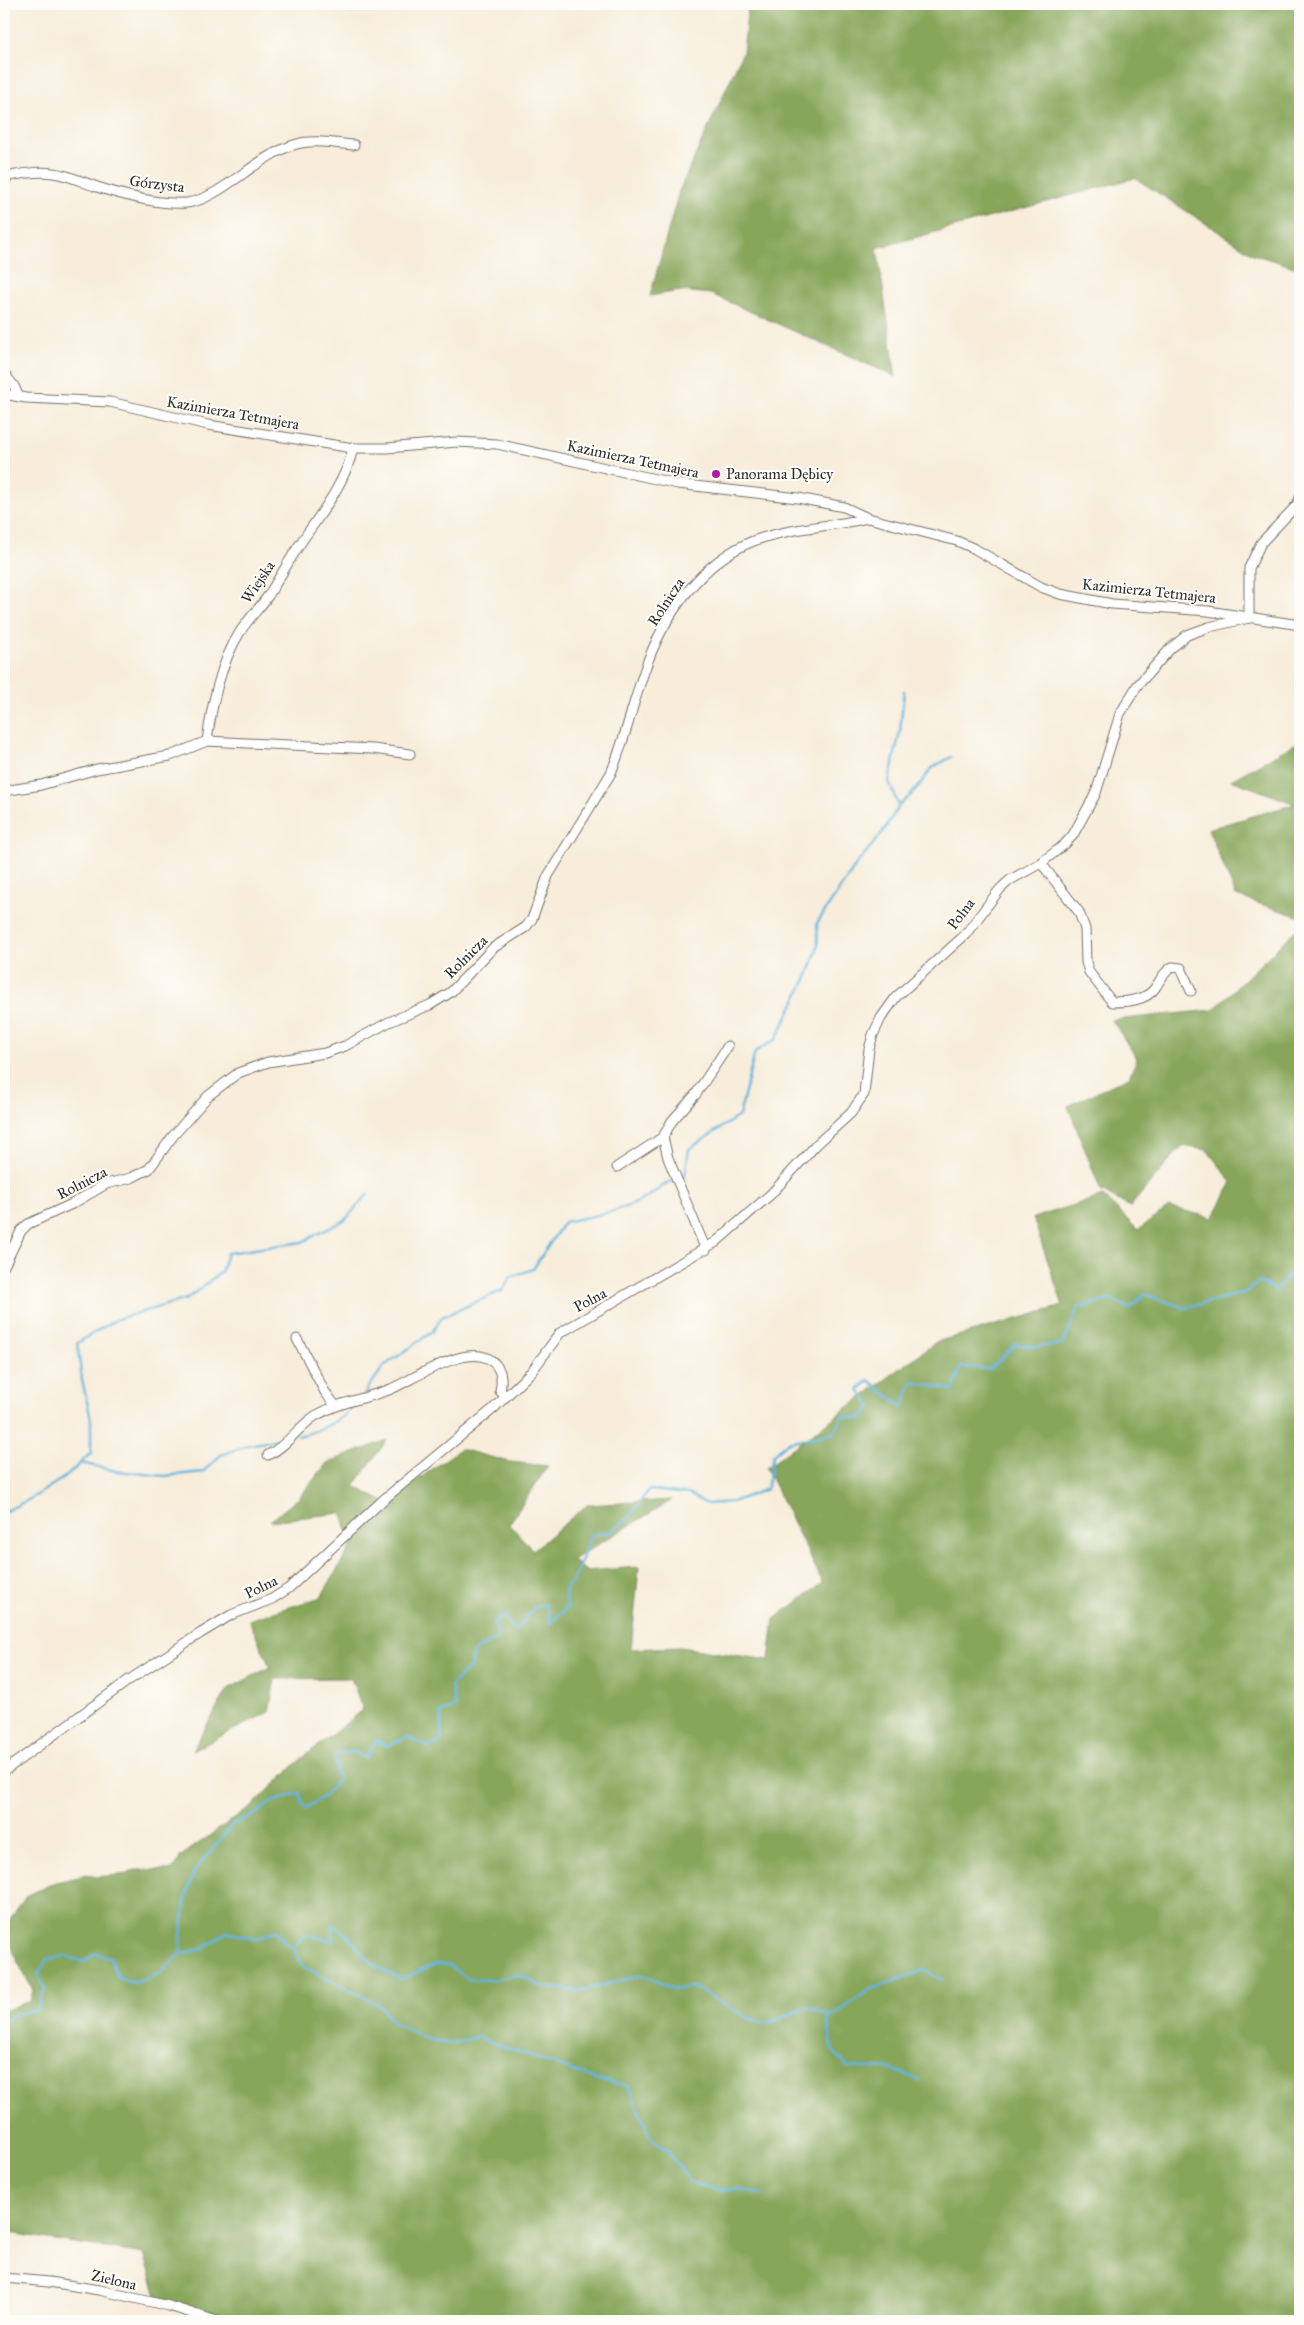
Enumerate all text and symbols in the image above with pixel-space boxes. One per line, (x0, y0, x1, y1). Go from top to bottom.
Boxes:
street label: Górzysta (128, 172, 186, 196)
street label: Kazimierza Tetmajera (165, 392, 301, 434)
street label: Kazimierza Tetmajera (565, 436, 701, 482)
place label: Panorama Dębicy (726, 465, 834, 483)
marker: Panorama Dębicy (710, 468, 722, 480)
street label: Wiejska (237, 557, 279, 606)
street label: Rolnicza (644, 574, 689, 629)
street label: Kazimierza Tetmajera (1081, 575, 1217, 607)
street label: Polna (943, 894, 979, 933)
street label: Rolnicza (441, 931, 492, 982)
street label: Rolnicza (54, 1162, 111, 1203)
street label: Polna (571, 1284, 610, 1316)
street label: Polna (242, 1571, 281, 1603)
street label: Zielona (90, 2266, 139, 2294)

